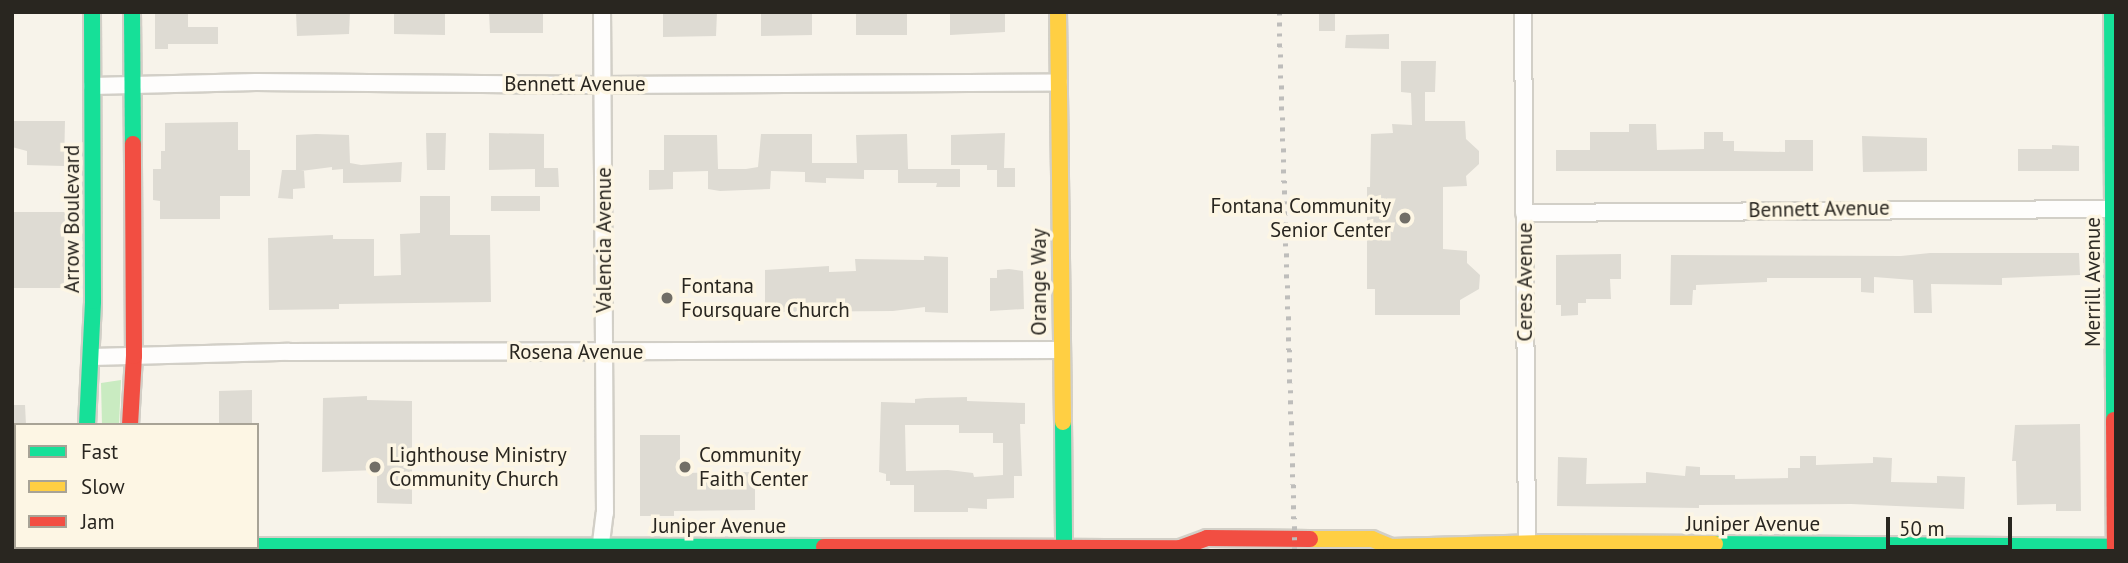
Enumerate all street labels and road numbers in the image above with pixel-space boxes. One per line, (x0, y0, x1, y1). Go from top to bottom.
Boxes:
street label: Bennett Avenue (504, 71, 646, 97)
street label: Arrow Boulevard (59, 145, 85, 293)
street label: Valencia Avenue (591, 167, 617, 313)
street label: Bennett Avenue (1748, 195, 1890, 223)
street label: Merrill Avenue (2080, 217, 2106, 347)
street label: Ceres Avenue (1512, 222, 1538, 342)
street label: Orange Way (1026, 228, 1052, 336)
street label: Rosena Avenue (508, 339, 644, 365)
street label: Juniper Avenue (1686, 511, 1820, 537)
street label: Juniper Avenue (652, 513, 786, 539)

